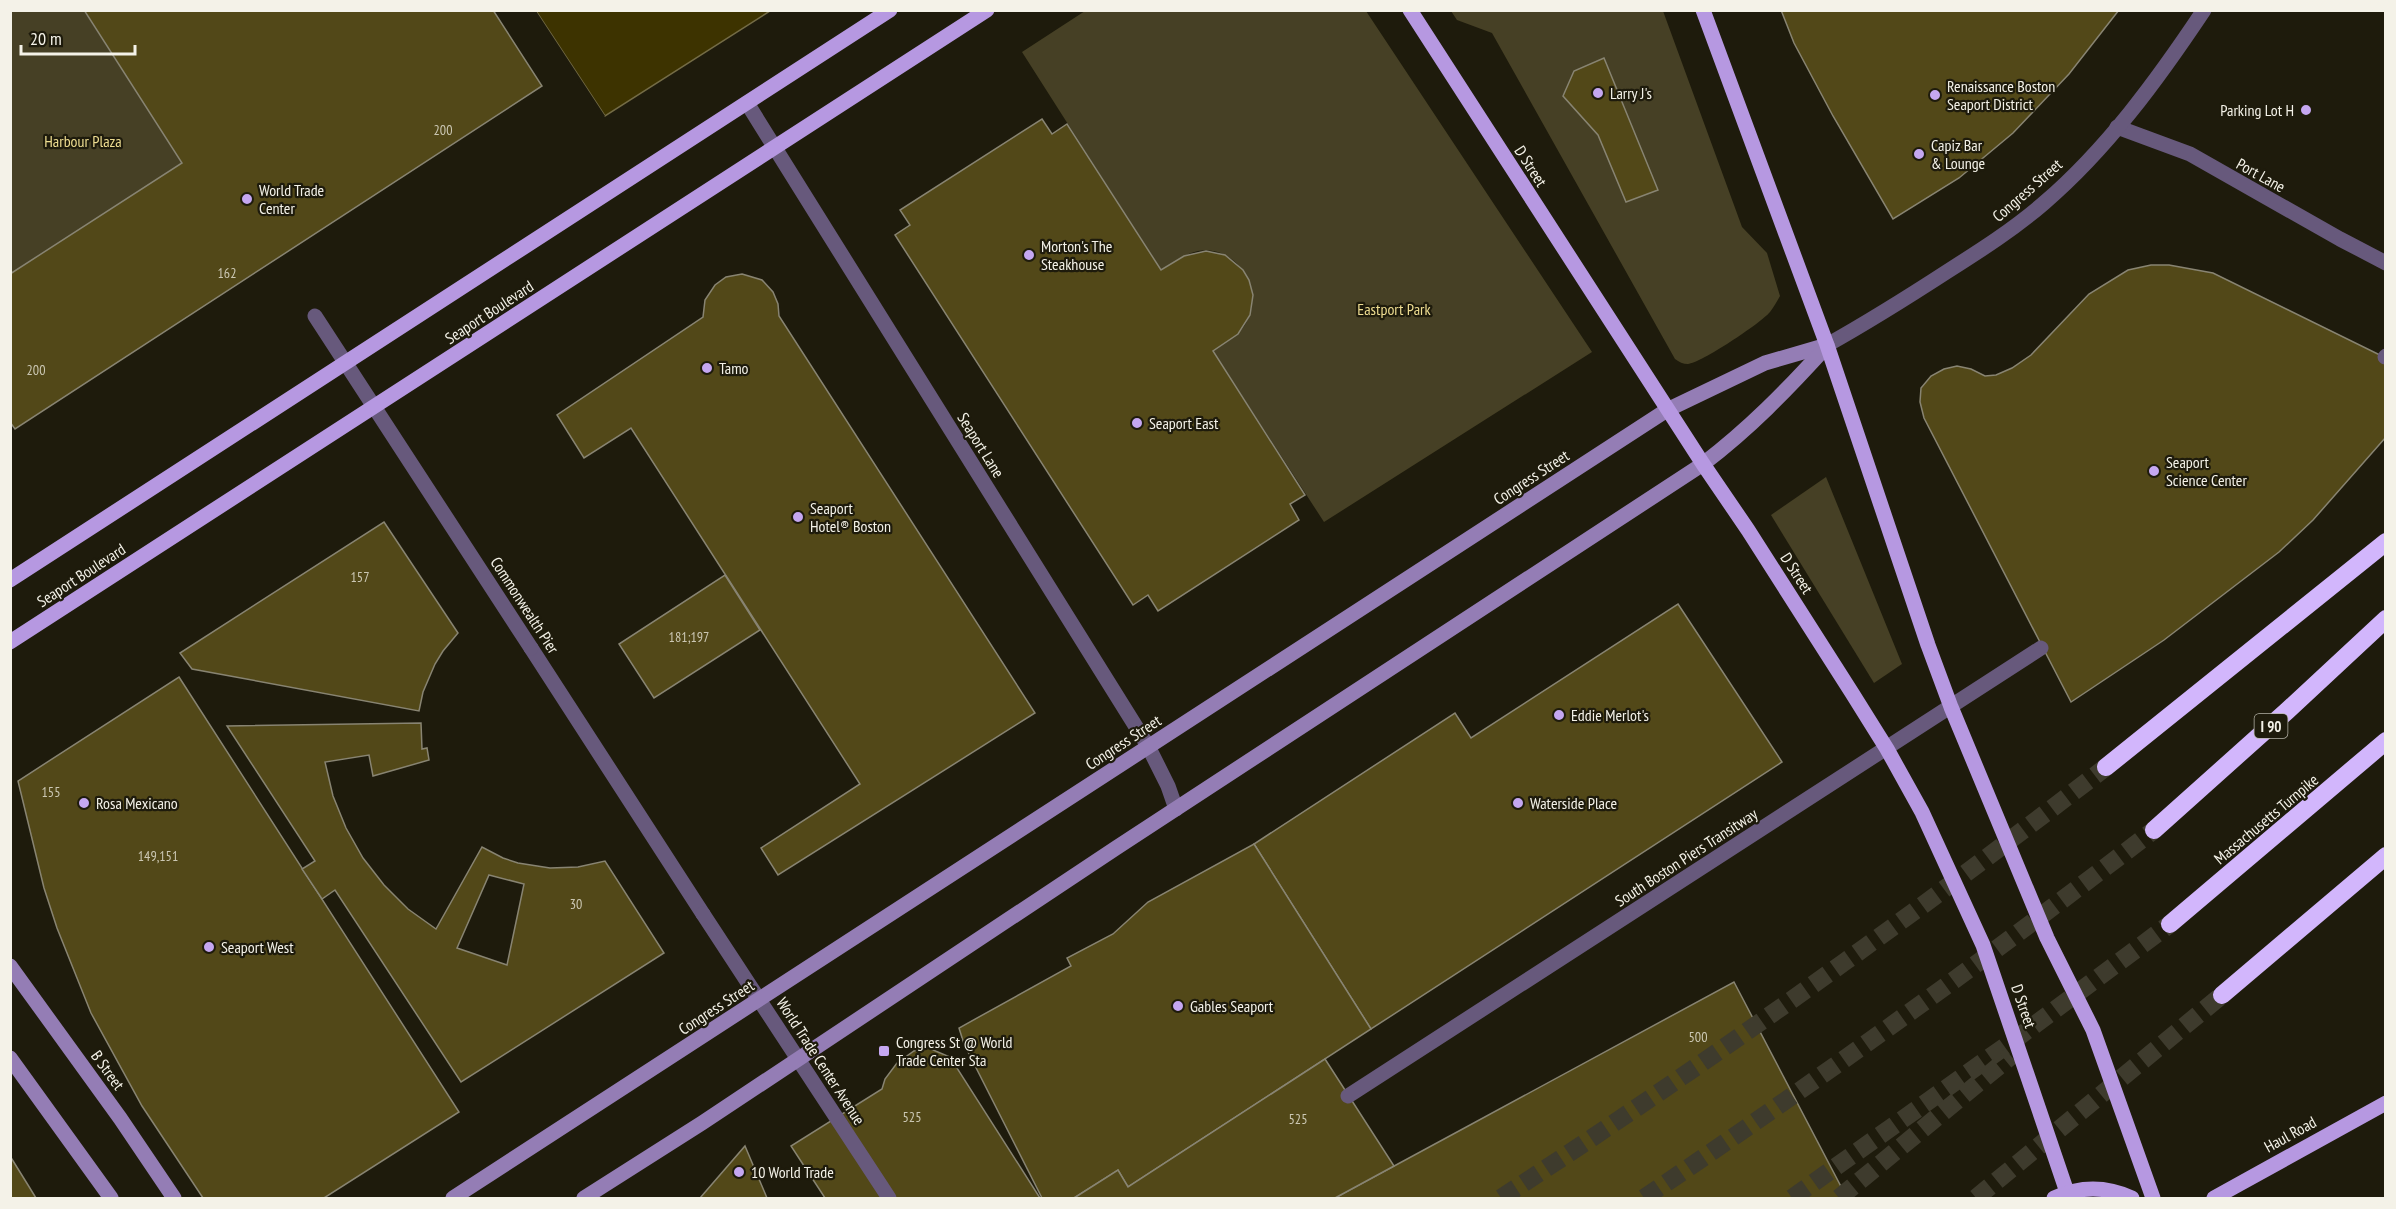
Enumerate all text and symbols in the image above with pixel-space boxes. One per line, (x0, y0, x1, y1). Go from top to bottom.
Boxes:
scale bar (21, 18, 135, 56)
text: 20 m (30, 27, 62, 50)
place label: Renaissance Boston Seaport District (1947, 76, 2055, 114)
place label: Larry J's (1610, 83, 1652, 103)
marker: Larry J's (1591, 86, 1605, 100)
marker: Renaissance Boston Seaport District (1928, 88, 1942, 102)
place label: Parking Lot H (2220, 100, 2294, 120)
marker: Parking Lot H (2299, 103, 2313, 117)
house number: 200 (434, 121, 452, 139)
park label: Harbour Plaza (44, 131, 122, 151)
place label: Capiz Bar & Lounge (1931, 135, 1985, 173)
street label: D Street (1510, 142, 1552, 191)
marker: Capiz Bar & Lounge (1912, 147, 1926, 161)
street label: Port Lane (2233, 153, 2289, 197)
street label: Congress Street (1988, 154, 2066, 226)
place label: World Trade Center (259, 180, 324, 218)
marker: World Trade Center (240, 192, 254, 206)
place label: Morton's The Steakhouse (1041, 236, 1112, 274)
marker: Morton's The Steakhouse (1022, 248, 1036, 262)
house number: 162 (218, 264, 236, 282)
street label: Seaport Boulevard (441, 276, 537, 348)
park label: Eastport Park (1357, 299, 1431, 319)
place label: Tamo (719, 358, 749, 378)
house number: 200 (27, 361, 45, 379)
marker: Tamo (700, 361, 714, 375)
street label: Seaport Lane (953, 409, 1009, 481)
place label: Seaport East (1149, 413, 1219, 433)
marker: Seaport East (1130, 416, 1144, 430)
street label: Congress Street (1489, 445, 1573, 509)
place label: Seaport Science Center (2166, 452, 2247, 490)
marker: Seaport Science Center (2147, 464, 2161, 478)
place label: Seaport Hotel® Boston (810, 498, 891, 536)
marker: Seaport Hotel® Boston (791, 510, 805, 524)
street label: Seaport Boulevard (33, 539, 129, 611)
street label: D Street (1776, 549, 1818, 598)
street label: Commonwealth Pier (486, 553, 564, 658)
house number: 157 (351, 568, 369, 586)
house number: 181;197 (669, 628, 709, 646)
place label: Eddie Merlot's (1571, 705, 1649, 725)
marker: Eddie Merlot's (1552, 708, 1566, 722)
street label: Congress Street (1081, 710, 1165, 774)
road number: I 90 (2254, 714, 2288, 738)
street label: Massachusetts Turnpike (2210, 770, 2322, 868)
house number: 155 (42, 783, 60, 801)
place label: Rosa Mexicano (96, 793, 178, 813)
place label: Waterside Place (1530, 793, 1617, 813)
marker: Rosa Mexicano (77, 796, 91, 810)
marker: Waterside Place (1511, 796, 1525, 810)
street label: South Boston Piers Transitway (1611, 803, 1761, 911)
house number: 149,151 (138, 847, 178, 865)
house number: 30 (570, 895, 582, 913)
place label: Seaport West (221, 937, 294, 957)
marker: Seaport West (202, 940, 216, 954)
street label: Congress Street (674, 975, 758, 1039)
street label: D Street (2007, 982, 2041, 1031)
street label: World Trade Center Avenue (772, 994, 870, 1128)
place label: Gables Seaport (1190, 996, 1274, 1016)
marker: Gables Seaport (1171, 999, 1185, 1013)
house number: 500 (1689, 1028, 1707, 1046)
place label: Congress St @ World Trade Center Sta (896, 1032, 1013, 1070)
marker: Congress St @ World Trade Center Sta (877, 1044, 891, 1058)
street label: B Street (87, 1046, 129, 1094)
house number: 525 (903, 1108, 921, 1126)
house number: 525 (1289, 1110, 1307, 1128)
street label: Haul Road (2261, 1112, 2320, 1156)
place label: 10 World Trade (751, 1162, 834, 1182)
marker: 10 World Trade (732, 1165, 746, 1179)

